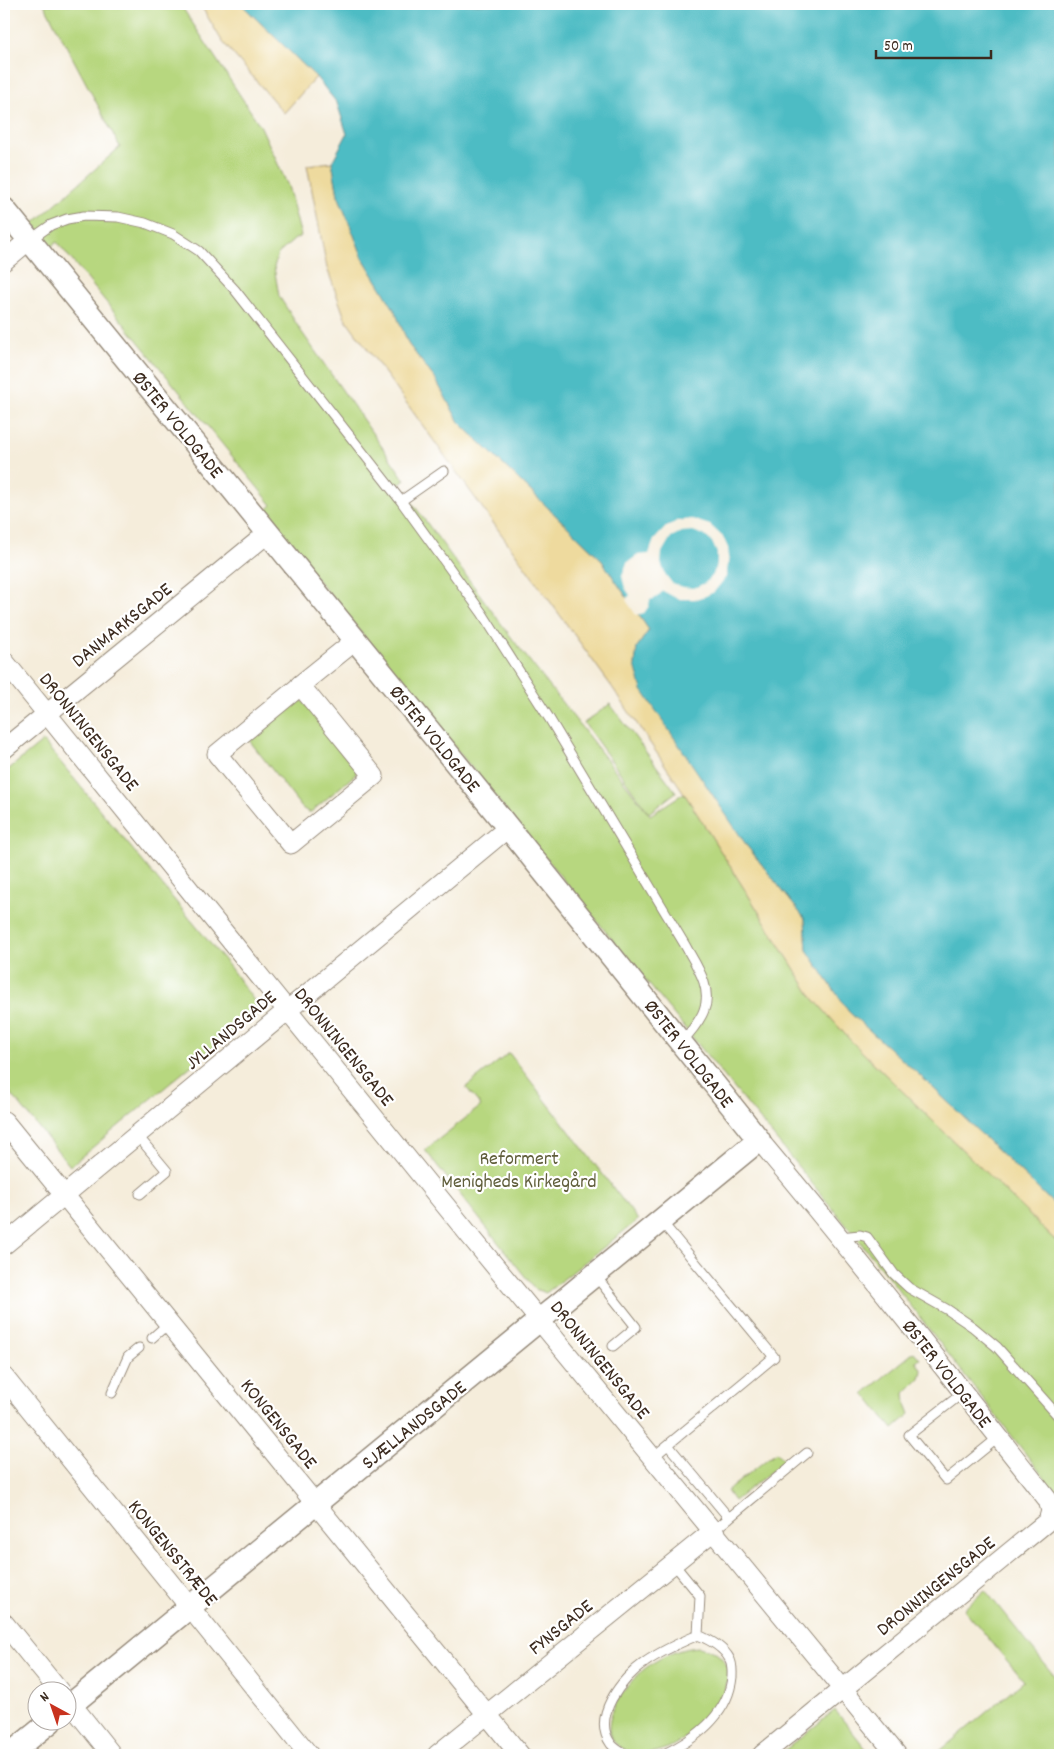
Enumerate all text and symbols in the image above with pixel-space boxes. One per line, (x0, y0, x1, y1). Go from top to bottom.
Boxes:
scale bar (876, 28, 992, 60)
text: 50 m (884, 36, 913, 58)
street label: ØSTER VOLDGADE (125, 366, 229, 486)
street label: DANMARKSGADE (67, 577, 179, 676)
street label: DRONNINGENSGADE (31, 667, 144, 798)
street label: ØSTER VOLDGADE (382, 680, 486, 800)
street label: DRONNINGENSGADE (286, 982, 399, 1113)
street label: JYLLANDSGADE (180, 985, 284, 1078)
street label: ØSTER VOLDGADE (636, 995, 739, 1115)
park label: Reformert Menigheds Kirkegård (441, 1146, 597, 1197)
street label: DRONNINGENSGADE (542, 1295, 655, 1426)
street label: ØSTER VOLDGADE (894, 1315, 997, 1435)
street label: KONGENSGADE (233, 1374, 323, 1476)
street label: SJÆLLANDSGADE (356, 1375, 473, 1478)
street label: KONGENSSTRÆDE (120, 1495, 223, 1613)
street label: DRONNINGENSGADE (871, 1531, 1002, 1644)
street label: FYNSGADE (524, 1594, 600, 1663)
north arrow (28, 1682, 78, 1732)
text: N (36, 1688, 54, 1707)

